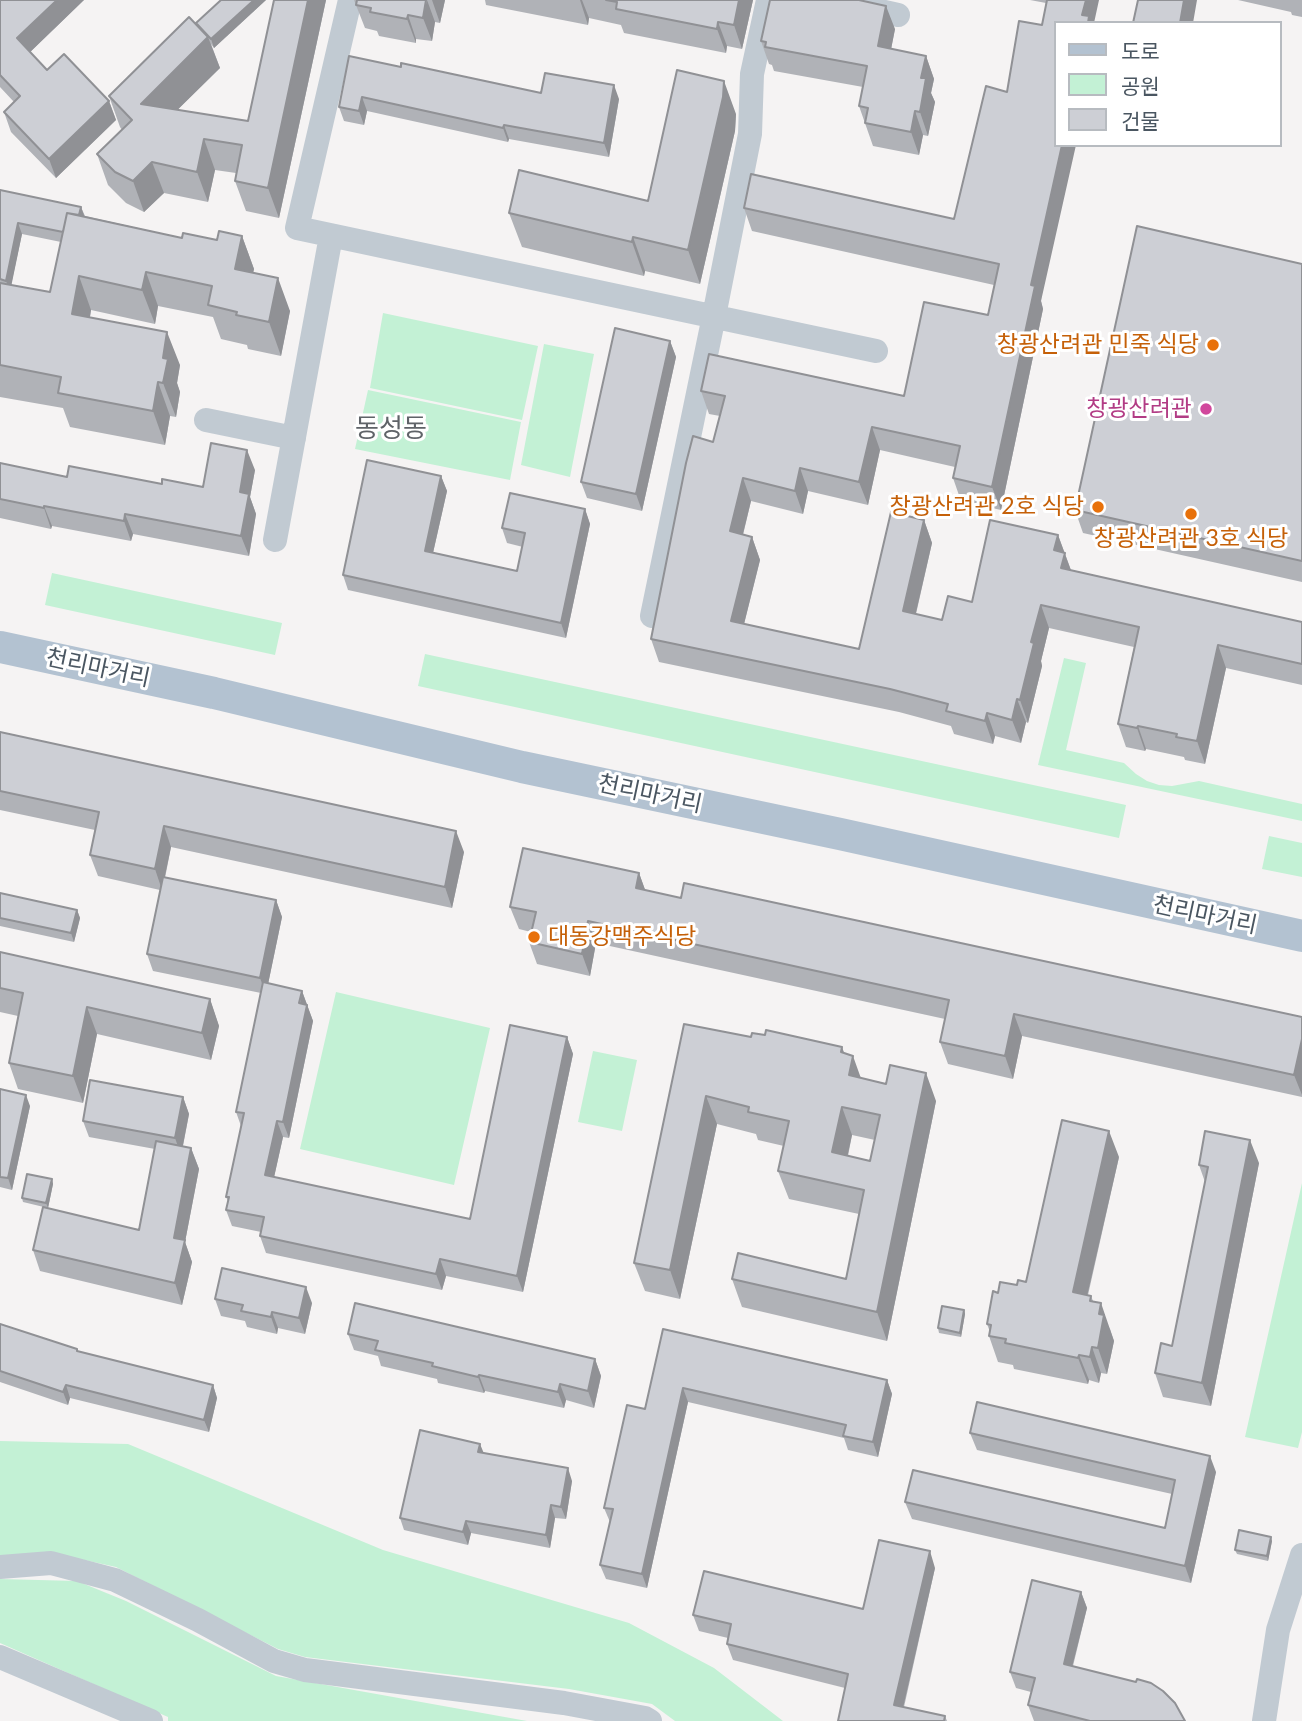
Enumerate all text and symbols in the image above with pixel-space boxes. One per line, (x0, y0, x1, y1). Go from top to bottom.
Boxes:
legend (1054, 21, 1281, 147)
text: 도로 (1121, 38, 1160, 63)
text: 공원 (1121, 73, 1160, 98)
text: 건물 (1121, 108, 1160, 133)
place label: 창광산려관 민죽 식당 (997, 331, 1199, 359)
marker: 창광산려관 민죽 식당 (1205, 337, 1221, 353)
place label: 창광산려관 (1086, 395, 1192, 423)
marker: 창광산려관 (1198, 401, 1214, 417)
district label: 동성동 (355, 413, 427, 445)
place label: 창광산려관 2호 식당 (890, 493, 1084, 521)
marker: 창광산려관 2호 식당 (1090, 499, 1106, 515)
marker: 창광산려관 3호 식당 (1183, 506, 1199, 522)
place label: 창광산려관 3호 식당 (1094, 525, 1288, 553)
street label: 천리마거리 (43, 644, 153, 692)
street label: 천리마거리 (595, 770, 705, 818)
street label: 천리마거리 (1150, 891, 1260, 939)
place label: 대동강맥주식당 (548, 923, 696, 951)
marker: 대동강맥주식당 (526, 929, 542, 945)

